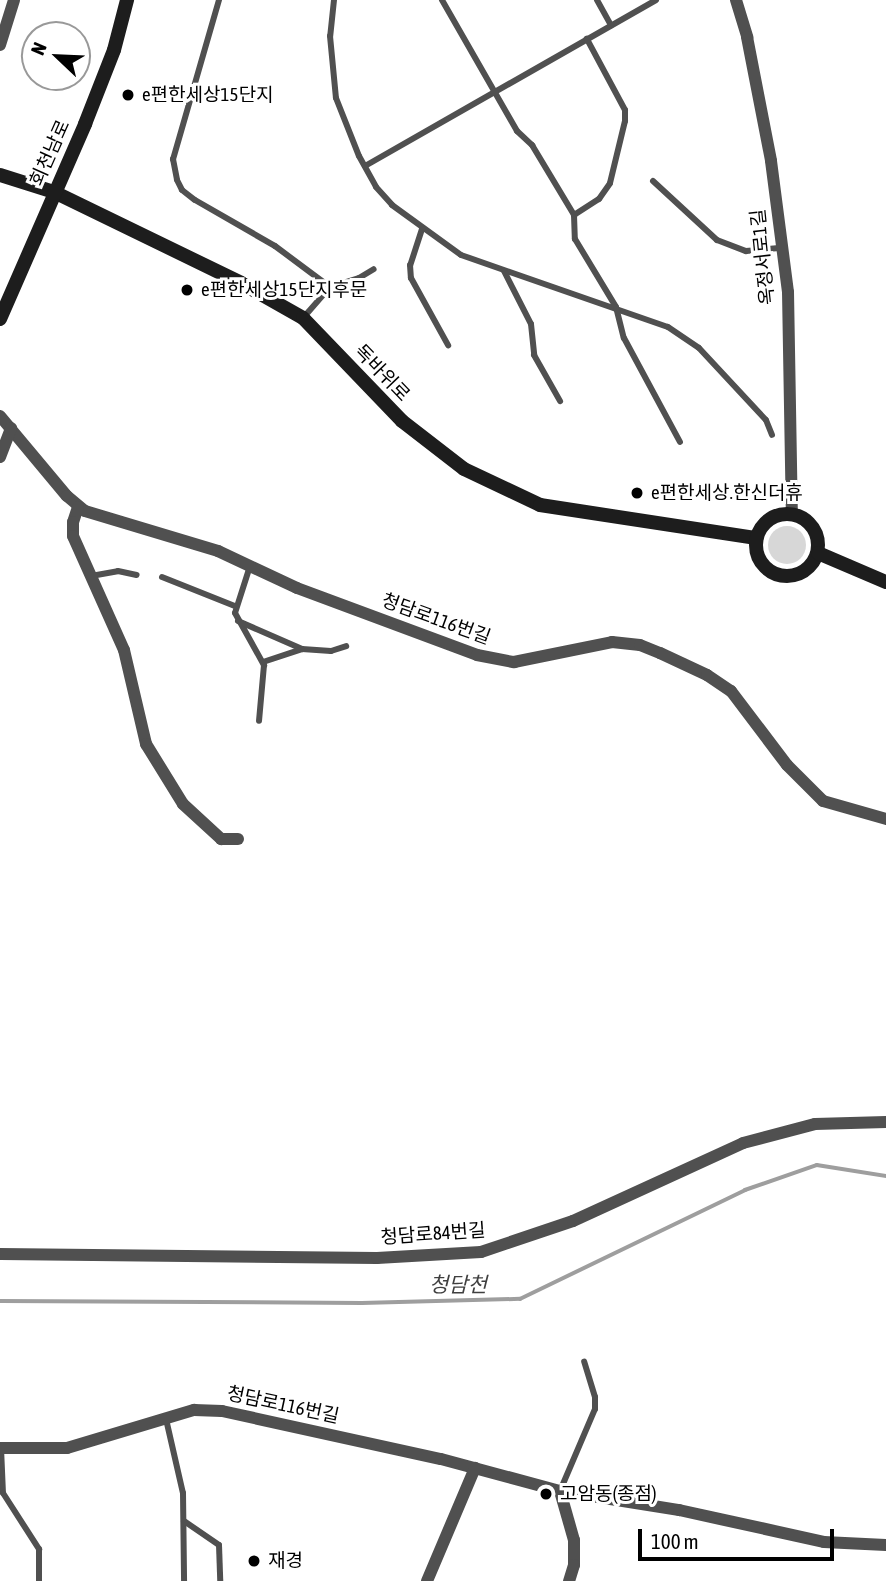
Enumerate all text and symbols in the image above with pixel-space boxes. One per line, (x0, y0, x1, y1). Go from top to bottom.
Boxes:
north arrow (21, 21, 91, 91)
text: N (26, 39, 51, 58)
place label: e편한세상15단지 (142, 84, 273, 106)
marker: e편한세상15단지 (120, 87, 136, 103)
street label: 회천남로 (25, 116, 75, 190)
street label: 옥정서로1길 (747, 208, 779, 306)
place label: e편한세상15단지후문 (201, 279, 367, 301)
marker: e편한세상15단지후문 (179, 282, 195, 298)
street label: 독바위로 (350, 340, 414, 406)
place label: e편한세상.한신더휴 (651, 482, 803, 504)
marker: e편한세상.한신더휴 (629, 485, 645, 501)
street label: 청담로116번길 (378, 589, 494, 649)
street label: 청담로84번길 (380, 1219, 486, 1249)
water label: 청담천 (429, 1271, 487, 1297)
street label: 청담로116번길 (225, 1382, 341, 1428)
place label: 고암동(종점) (560, 1483, 657, 1505)
marker: 고암동(종점) (538, 1486, 554, 1502)
scale bar (641, 1514, 837, 1558)
text: 100 m (651, 1529, 699, 1553)
place label: 재경 (268, 1550, 303, 1572)
marker: 재경 (246, 1553, 262, 1569)

